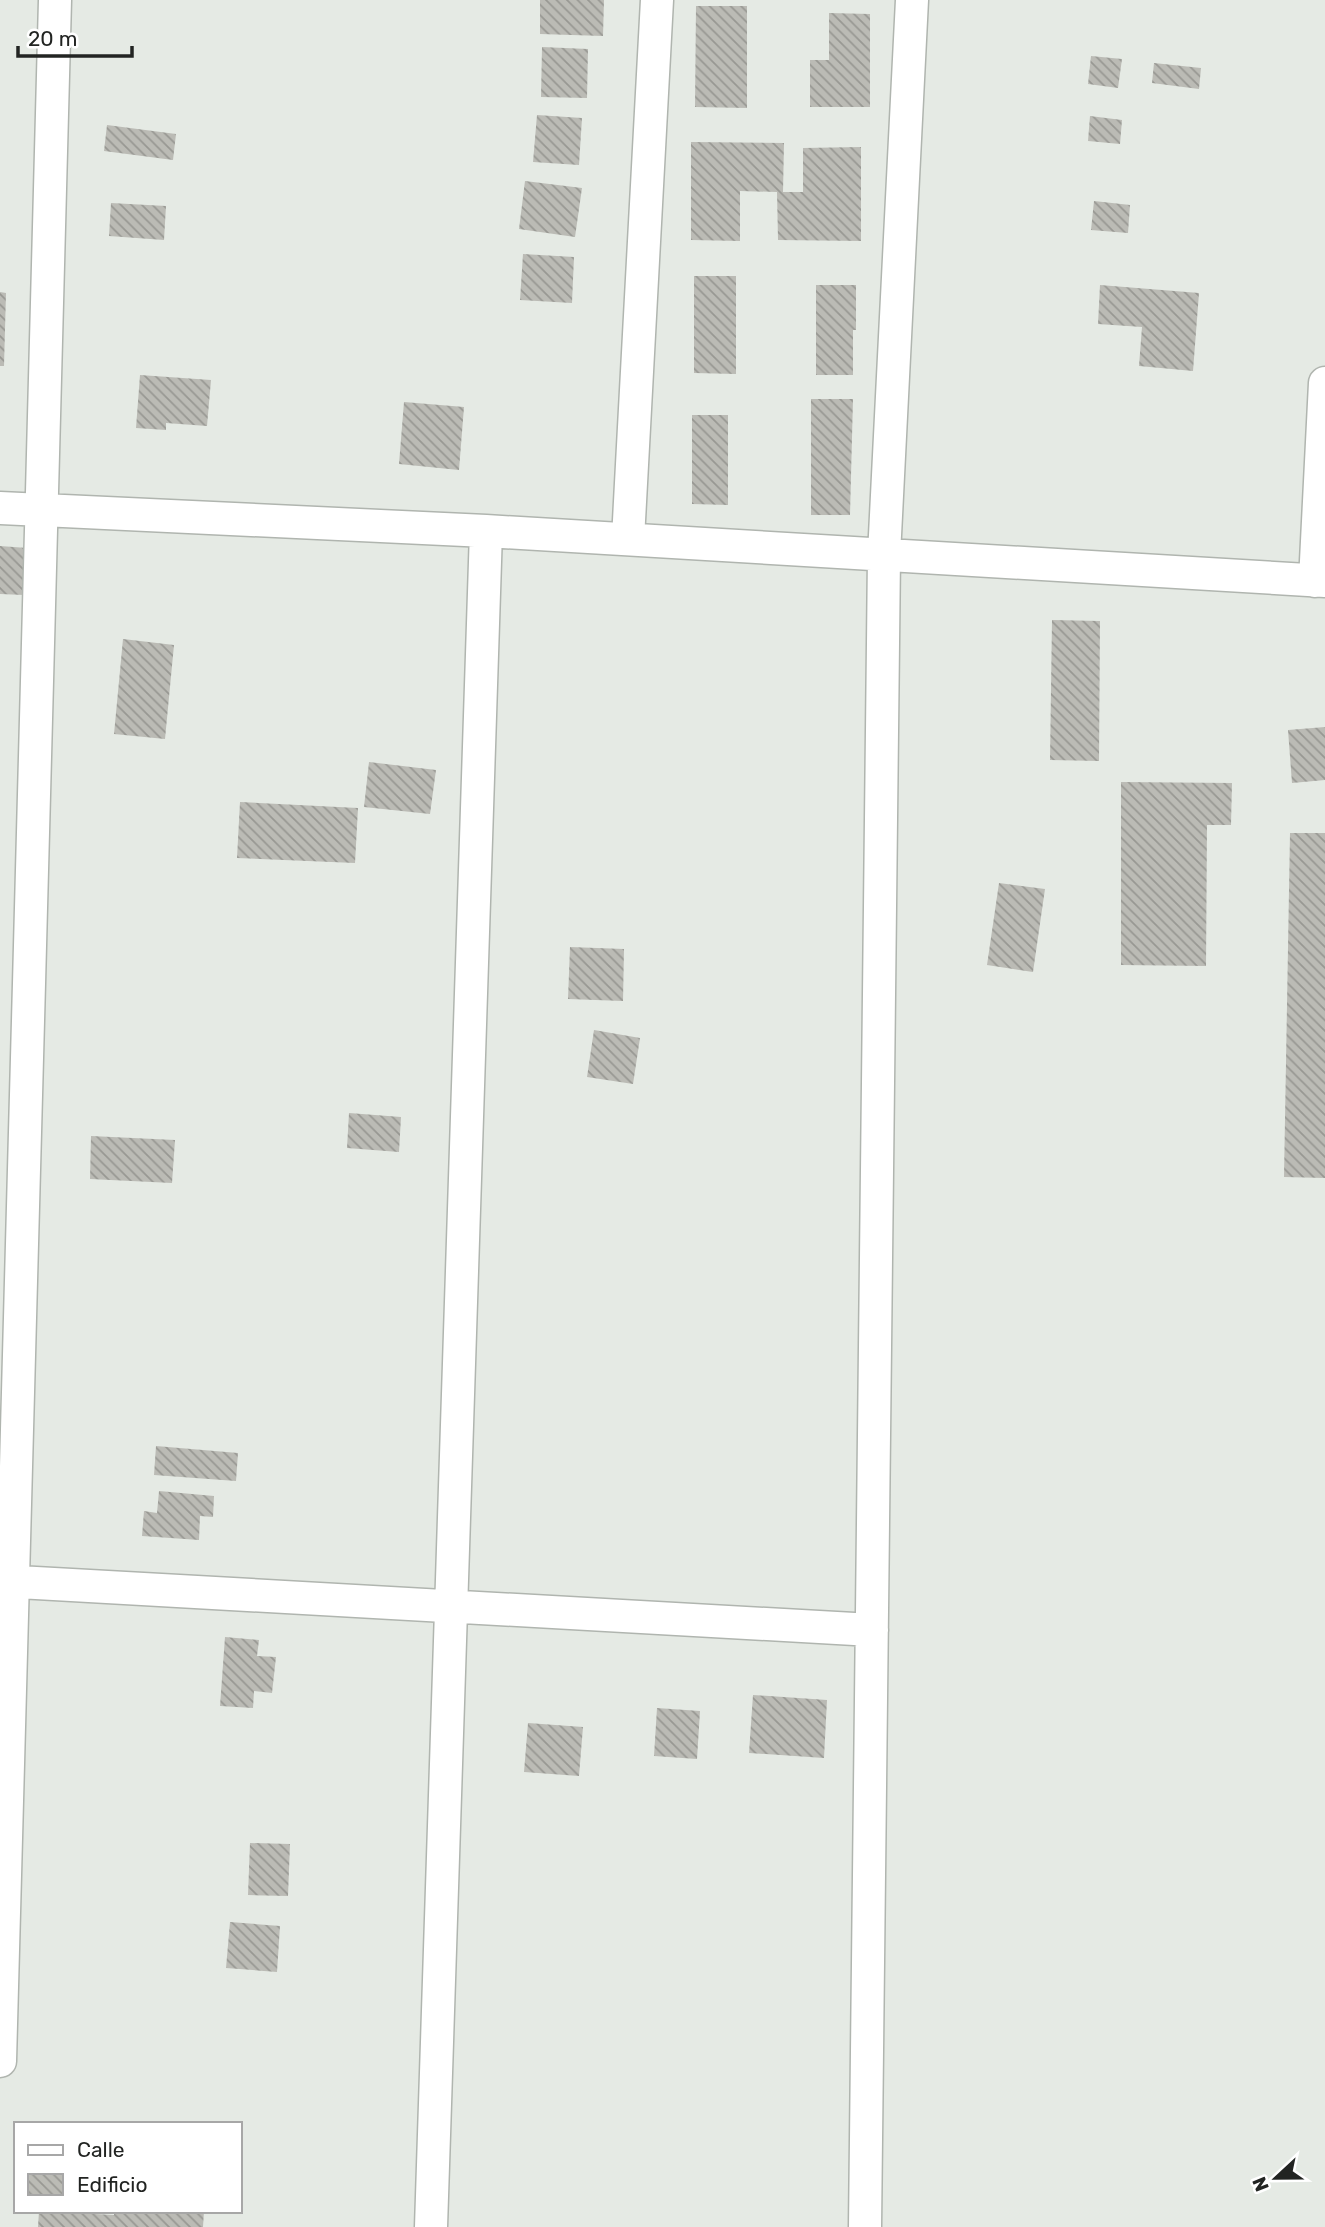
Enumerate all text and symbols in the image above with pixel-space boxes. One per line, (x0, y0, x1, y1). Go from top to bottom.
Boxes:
scale bar (18, 14, 131, 58)
text: 20 m (28, 26, 77, 51)
legend (14, 2122, 242, 2213)
text: Calle (77, 2137, 125, 2162)
north arrow (1241, 2143, 1311, 2213)
text: Edificio (77, 2172, 147, 2197)
text: N (1247, 2174, 1274, 2195)

